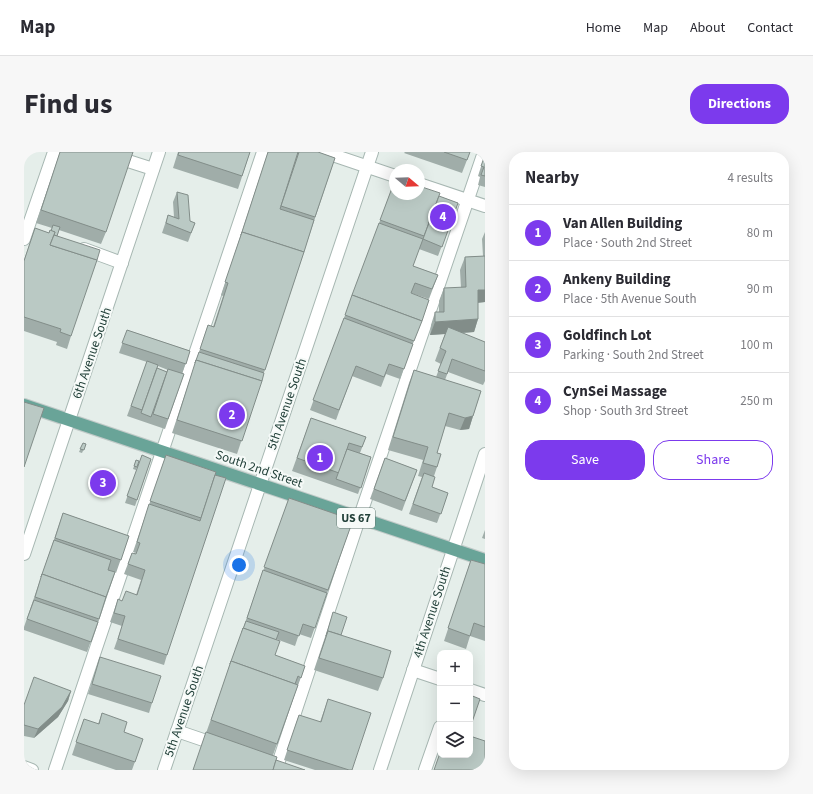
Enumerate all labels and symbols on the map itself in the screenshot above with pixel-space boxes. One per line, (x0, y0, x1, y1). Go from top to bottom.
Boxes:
north arrow (389, 164, 425, 200)
pin: 4 (430, 202, 456, 232)
street label: 6th Avenue South (68, 305, 116, 401)
street label: 5th Avenue South (263, 356, 311, 452)
pin: 2 (219, 400, 245, 430)
pin: 1 (307, 443, 333, 473)
street label: South 2nd Street (213, 446, 306, 493)
pin: 3 (90, 468, 116, 498)
road number: US 67 (337, 508, 375, 528)
your location (229, 555, 249, 575)
street label: 4th Avenue South (409, 564, 455, 660)
street label: 5th Avenue South (160, 663, 208, 759)

